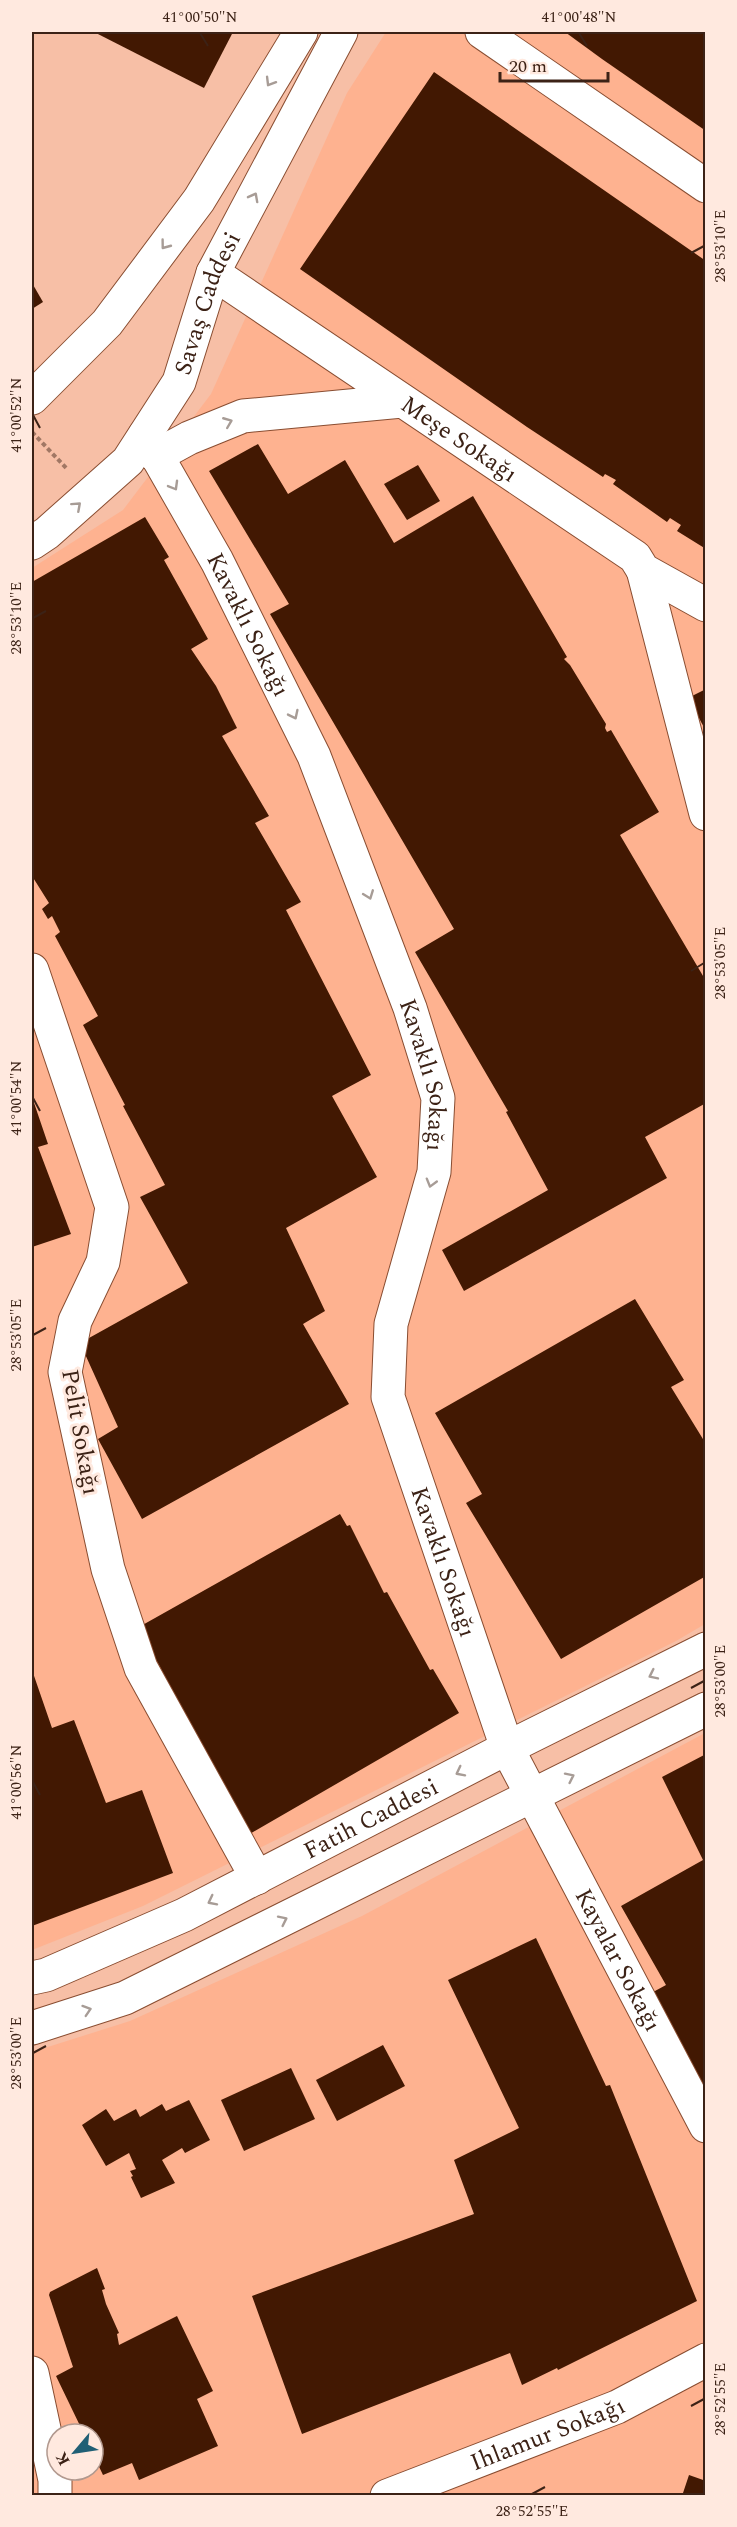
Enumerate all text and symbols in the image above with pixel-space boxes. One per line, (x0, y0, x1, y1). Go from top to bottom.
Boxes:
text: 41°00'50"N (163, 6, 238, 29)
text: 41°00'48"N (542, 6, 617, 29)
scale bar (500, 45, 608, 83)
text: 20 m (509, 53, 547, 80)
one-way arrow (266, 76, 278, 86)
one-way arrow (247, 192, 258, 203)
text: 28°53'10"E (709, 210, 732, 282)
street label: Savaş Caddesi (165, 226, 251, 380)
one-way arrow (161, 239, 172, 250)
text: 41°00'52"N (5, 377, 28, 453)
street label: Meşe Sokağı (393, 387, 525, 492)
one-way arrow (222, 417, 233, 429)
one-way arrow (167, 480, 178, 490)
one-way arrow (70, 502, 81, 513)
street label: Kavaklı Sokağı (197, 547, 299, 703)
text: 28°53'10"E (5, 582, 28, 654)
one-way arrow (286, 708, 298, 719)
one-way arrow (361, 889, 374, 899)
text: 28°53'05"E (709, 927, 732, 999)
street label: Kavaklı Sokağı (389, 993, 455, 1152)
text: 41°00'54"N (5, 1060, 28, 1136)
one-way arrow (426, 1178, 439, 1188)
text: 28°53'05"E (5, 1299, 28, 1371)
street label: Pelit Sokağı (51, 1367, 109, 1498)
street label: Kavaklı Sokağı (401, 1482, 485, 1642)
text: 28°53'00"E (709, 1645, 732, 1717)
one-way arrow (649, 1668, 660, 1679)
text: 41°00'56"N (5, 1744, 28, 1820)
one-way arrow (456, 1765, 467, 1776)
street label: Fatih Caddesi (297, 1769, 445, 1869)
one-way arrow (564, 1772, 575, 1784)
street label: Kayalar Sokağı (565, 1882, 670, 2038)
one-way arrow (208, 1893, 219, 1905)
one-way arrow (276, 1915, 287, 1927)
one-way arrow (81, 2005, 92, 2018)
text: 28°53'00"E (5, 2017, 28, 2089)
text: 28°52'55"E (709, 2363, 732, 2435)
street label: Ihlamur Sokağı (465, 2389, 632, 2481)
north arrow (45, 2422, 105, 2482)
text: K (49, 2447, 76, 2470)
text: 28°52'55"E (496, 2500, 568, 2523)

